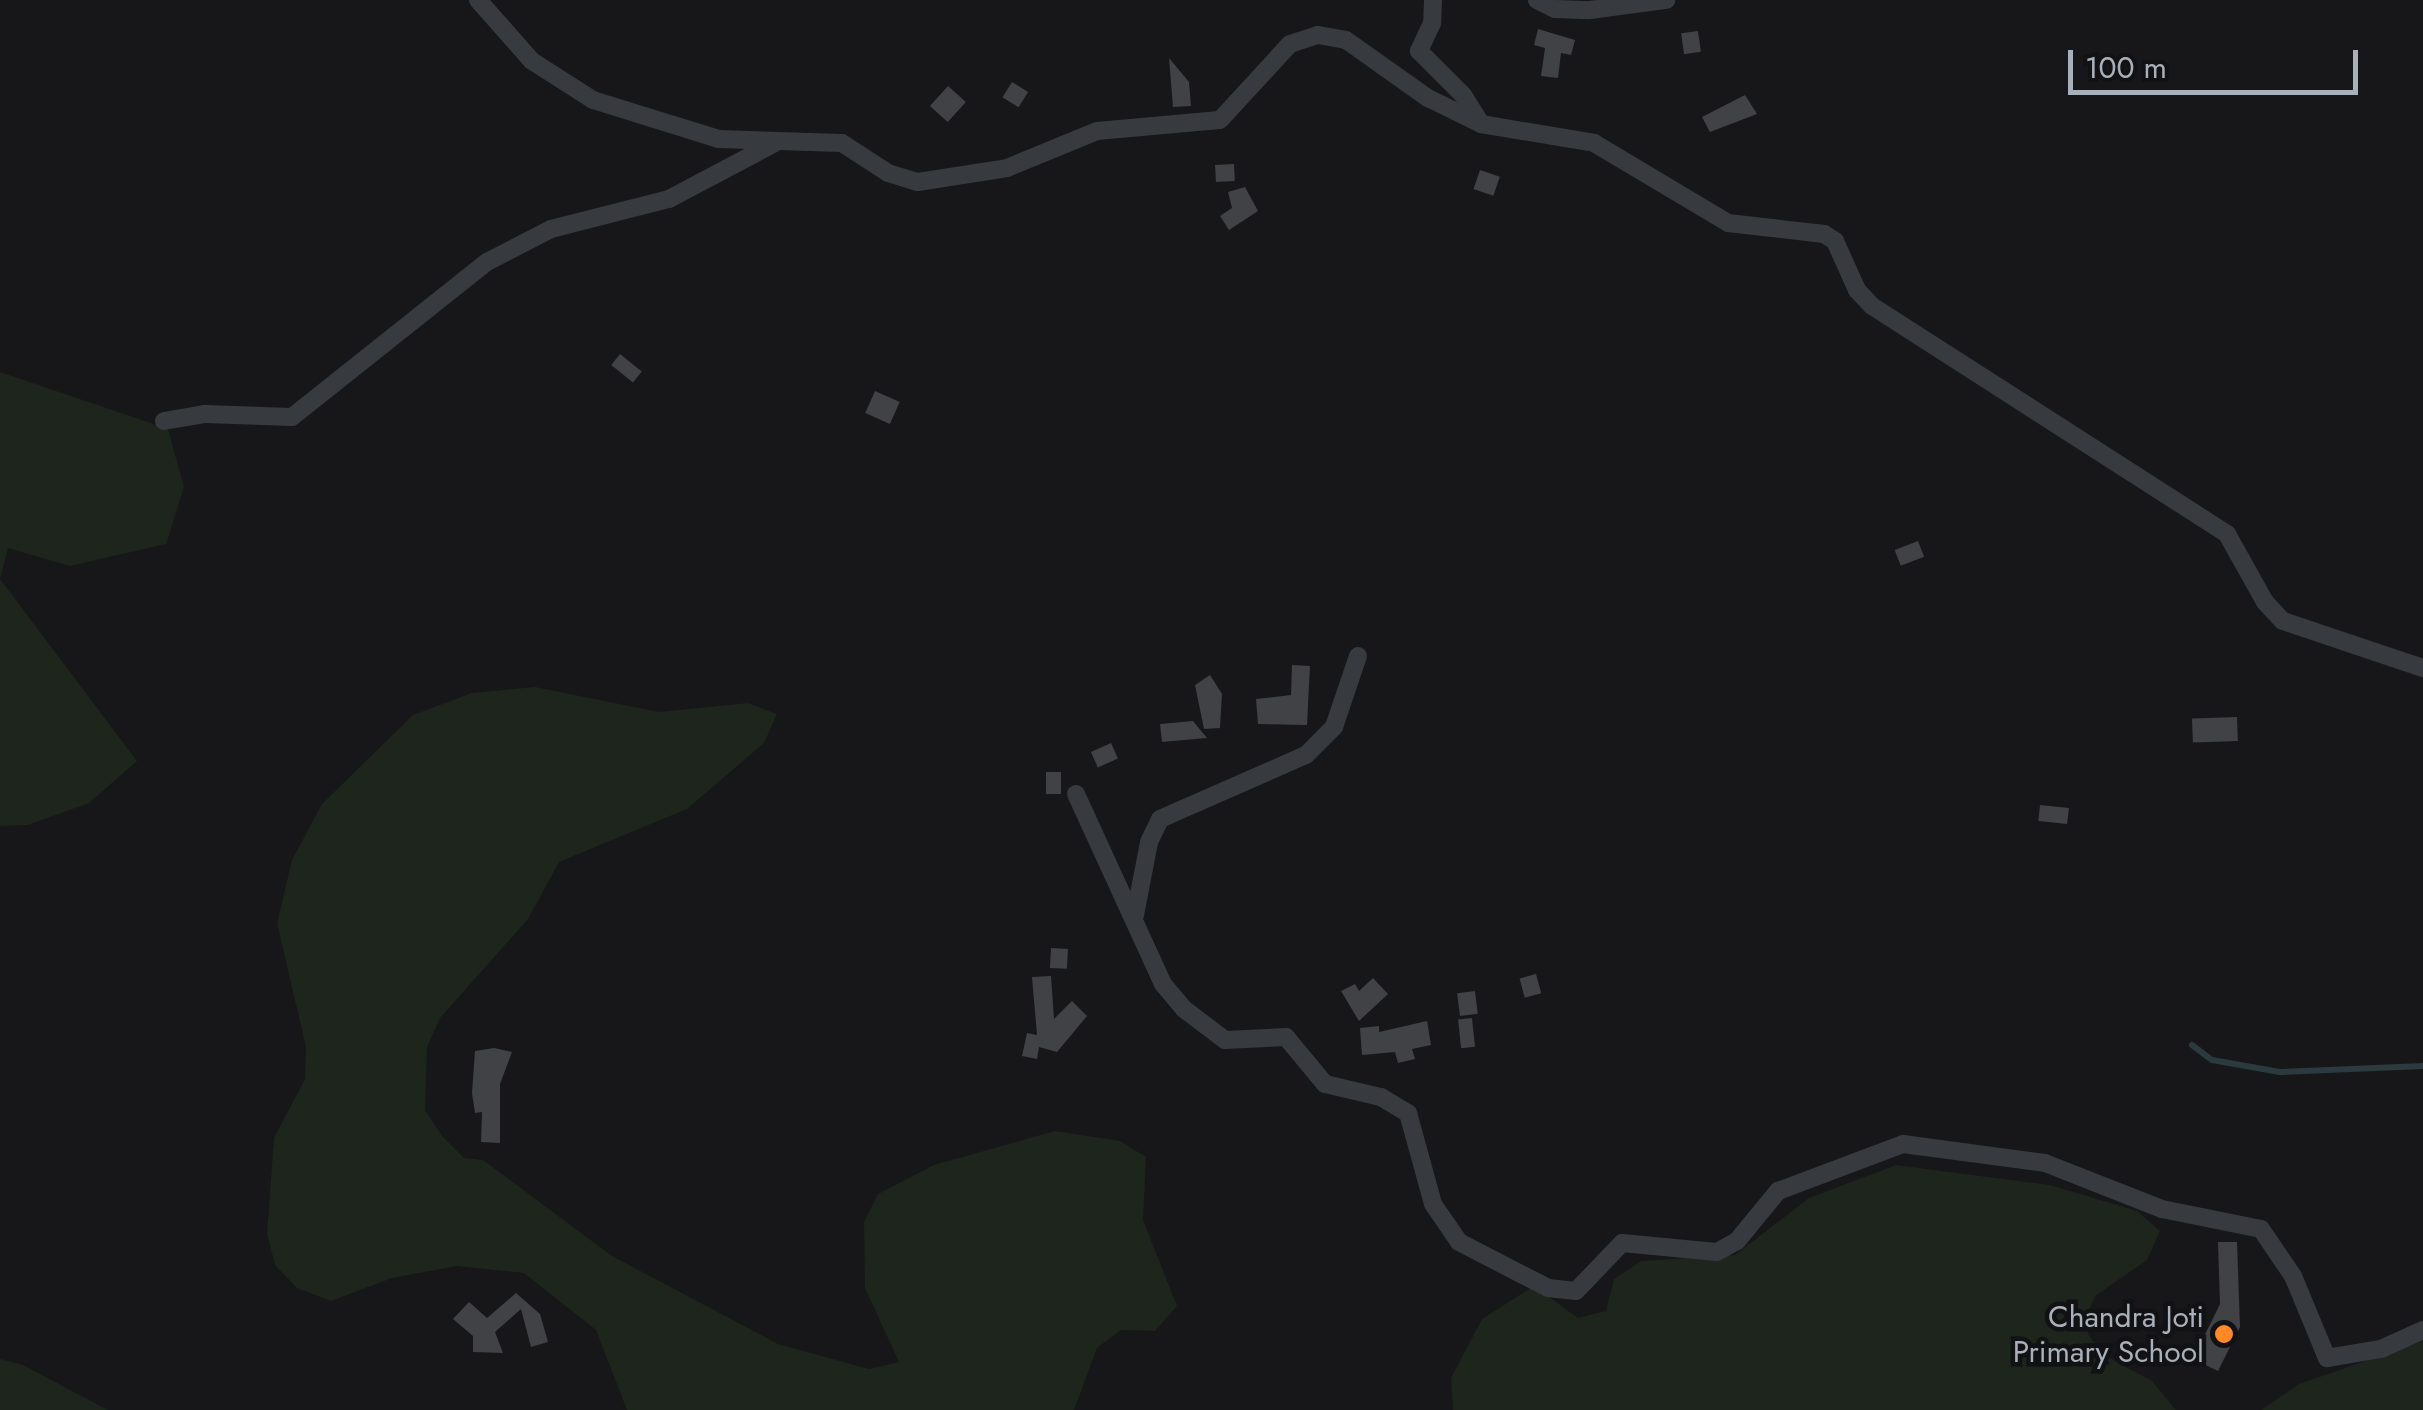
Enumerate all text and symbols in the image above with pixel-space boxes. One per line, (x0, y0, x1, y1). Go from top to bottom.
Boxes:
scale bar (2073, 30, 2363, 92)
text: 100 m (2085, 46, 2167, 89)
place label: Chandra Joti Primary School (2013, 1299, 2204, 1370)
marker: Chandra Joti Primary School (2213, 1323, 2235, 1345)

